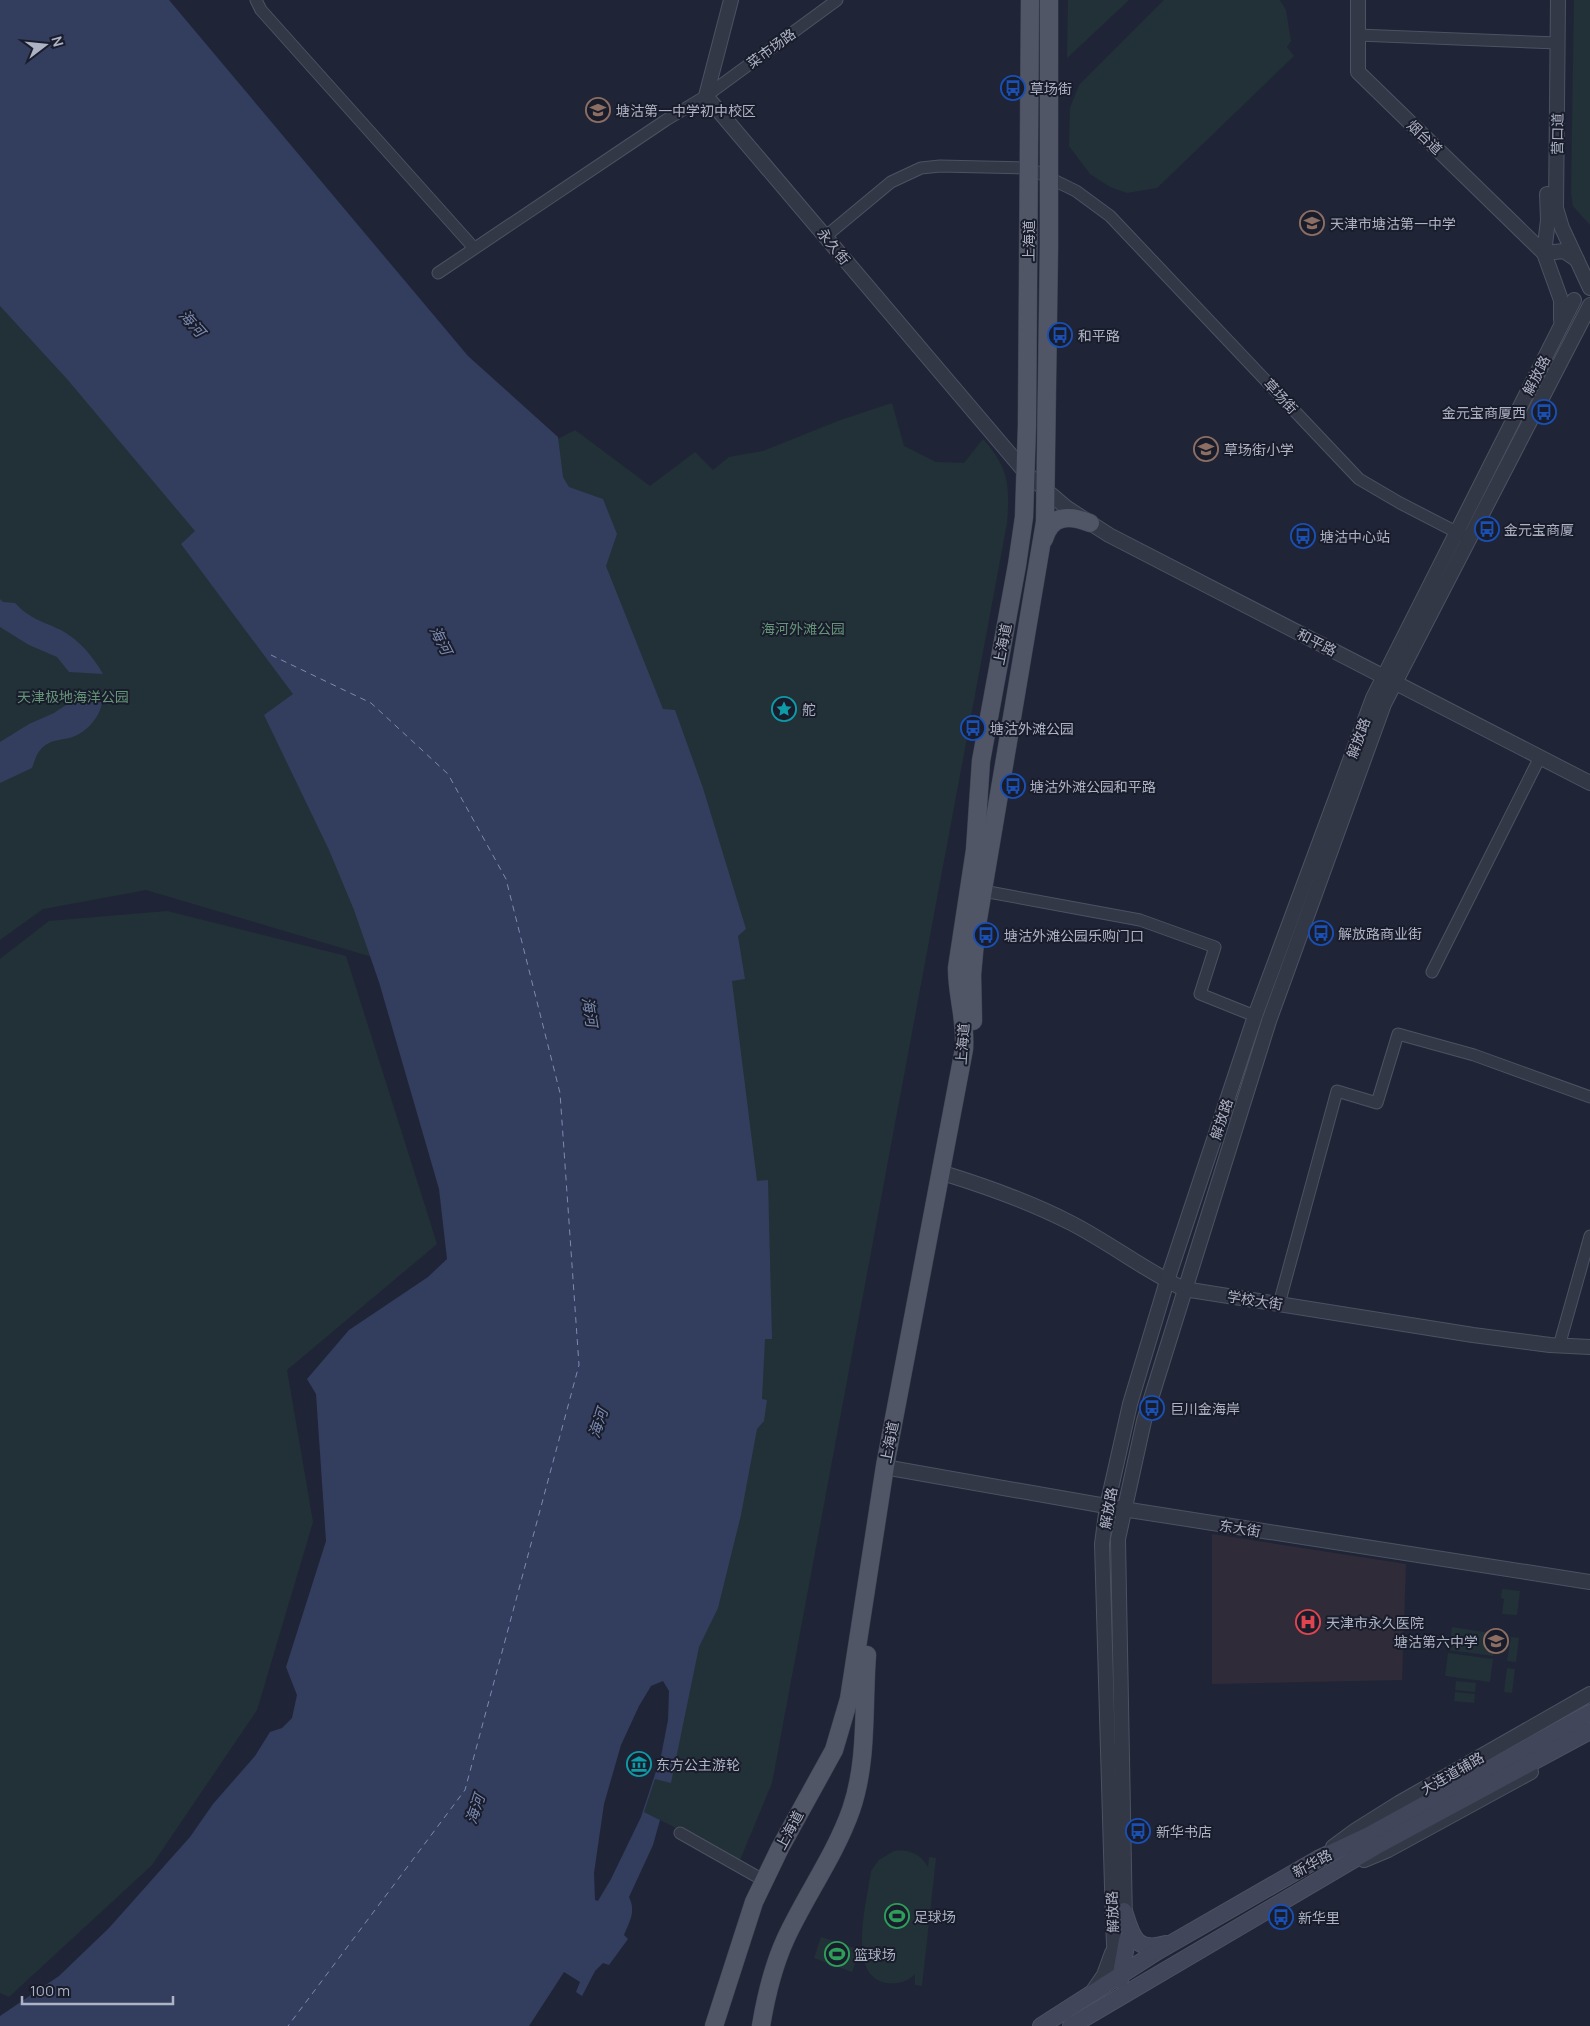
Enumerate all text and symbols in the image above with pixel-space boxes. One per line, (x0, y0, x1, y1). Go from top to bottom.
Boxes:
north arrow (20, 20, 70, 70)
street label: 菜市场路 (743, 24, 799, 72)
text: N (47, 34, 68, 49)
bus stop icon: 草场街 (1000, 75, 1026, 101)
place label: 草场街 (1030, 79, 1072, 98)
school or university icon: 塘沽第一中学初中校区 (585, 97, 611, 123)
place label: 塘沽第一中学初中校区 (616, 101, 756, 120)
street label: 营口道 (1547, 113, 1567, 155)
street label: 烟台道 (1403, 116, 1447, 158)
school or university icon: 天津市塘沽第一中学 (1299, 210, 1325, 236)
place label: 天津市塘沽第一中学 (1330, 214, 1456, 233)
street label: 上海道 (1019, 220, 1038, 262)
street label: 永久街 (813, 224, 855, 268)
water label: 海河 (174, 305, 212, 343)
bus stop icon: 和平路 (1047, 322, 1073, 348)
place label: 和平路 (1078, 326, 1120, 345)
street label: 解放路 (1518, 352, 1554, 398)
street label: 草场街 (1260, 374, 1302, 418)
bus stop icon: 金元宝商厦西 (1531, 399, 1557, 425)
place label: 金元宝商厦西 (1442, 403, 1526, 422)
school or university icon: 草场街小学 (1193, 436, 1219, 462)
place label: 草场街小学 (1224, 440, 1294, 459)
bus stop icon: 金元宝商厦 (1474, 516, 1500, 542)
place label: 金元宝商厦 (1504, 520, 1574, 539)
bus stop icon: 塘沽中心站 (1290, 523, 1316, 549)
place label: 塘沽中心站 (1320, 527, 1390, 546)
park label: 海河外滩公园 (761, 619, 845, 638)
water label: 海河 (425, 622, 459, 661)
street label: 上海道 (989, 622, 1015, 666)
street label: 和平路 (1294, 624, 1340, 660)
park label: 天津极地海洋公园 (17, 687, 129, 706)
place icon: 舵 (771, 696, 797, 722)
place label: 舵 (802, 700, 816, 719)
bus stop icon: 塘沽外滩公园 (960, 715, 986, 741)
street label: 解放路 (1342, 715, 1374, 761)
place label: 塘沽外滩公园 (990, 719, 1074, 738)
bus stop icon: 塘沽外滩公园和平路 (1000, 773, 1026, 799)
place label: 塘沽外滩公园和平路 (1030, 777, 1156, 796)
bus stop icon: 解放路商业街 (1308, 920, 1334, 946)
bus stop icon: 塘沽外滩公园乐购门口 (973, 922, 999, 948)
place label: 解放路商业街 (1338, 924, 1422, 943)
place label: 塘沽外滩公园乐购门口 (1004, 926, 1144, 945)
water label: 海河 (577, 996, 603, 1031)
street label: 上海道 (951, 1022, 973, 1066)
street label: 解放路 (1205, 1096, 1237, 1142)
street label: 学校大街 (1226, 1286, 1284, 1314)
bus stop icon: 巨川金海岸 (1139, 1395, 1165, 1421)
place label: 巨川金海岸 (1170, 1399, 1240, 1418)
water label: 海河 (583, 1403, 614, 1441)
street label: 上海道 (876, 1420, 902, 1464)
street label: 解放路 (1095, 1486, 1121, 1530)
street label: 东大街 (1218, 1515, 1262, 1541)
hospital icon: 天津市永久医院 (1295, 1609, 1321, 1635)
place label: 天津市永久医院 (1326, 1613, 1424, 1632)
school or university icon: 塘沽第六中学 (1483, 1628, 1509, 1654)
place label: 塘沽第六中学 (1394, 1632, 1478, 1651)
street label: 大连道辅路 (1417, 1747, 1487, 1799)
museum icon: 东方公主游轮 (626, 1751, 652, 1777)
place label: 东方公主游轮 (656, 1755, 740, 1774)
water label: 海河 (460, 1789, 491, 1827)
street label: 上海道 (771, 1807, 807, 1853)
bus stop icon: 新华书店 (1125, 1818, 1151, 1844)
place label: 新华书店 (1156, 1822, 1212, 1841)
street label: 新华路 (1289, 1845, 1335, 1881)
street label: 解放路 (1102, 1891, 1122, 1933)
sports icon: 足球场 (884, 1903, 910, 1929)
bus stop icon: 新华里 (1268, 1904, 1294, 1930)
place label: 足球场 (914, 1907, 956, 1926)
place label: 新华里 (1298, 1908, 1340, 1927)
sports icon: 篮球场 (824, 1941, 850, 1967)
place label: 篮球场 (854, 1945, 896, 1964)
scale bar (22, 1974, 174, 2006)
text: 100 m (30, 1980, 70, 2001)

